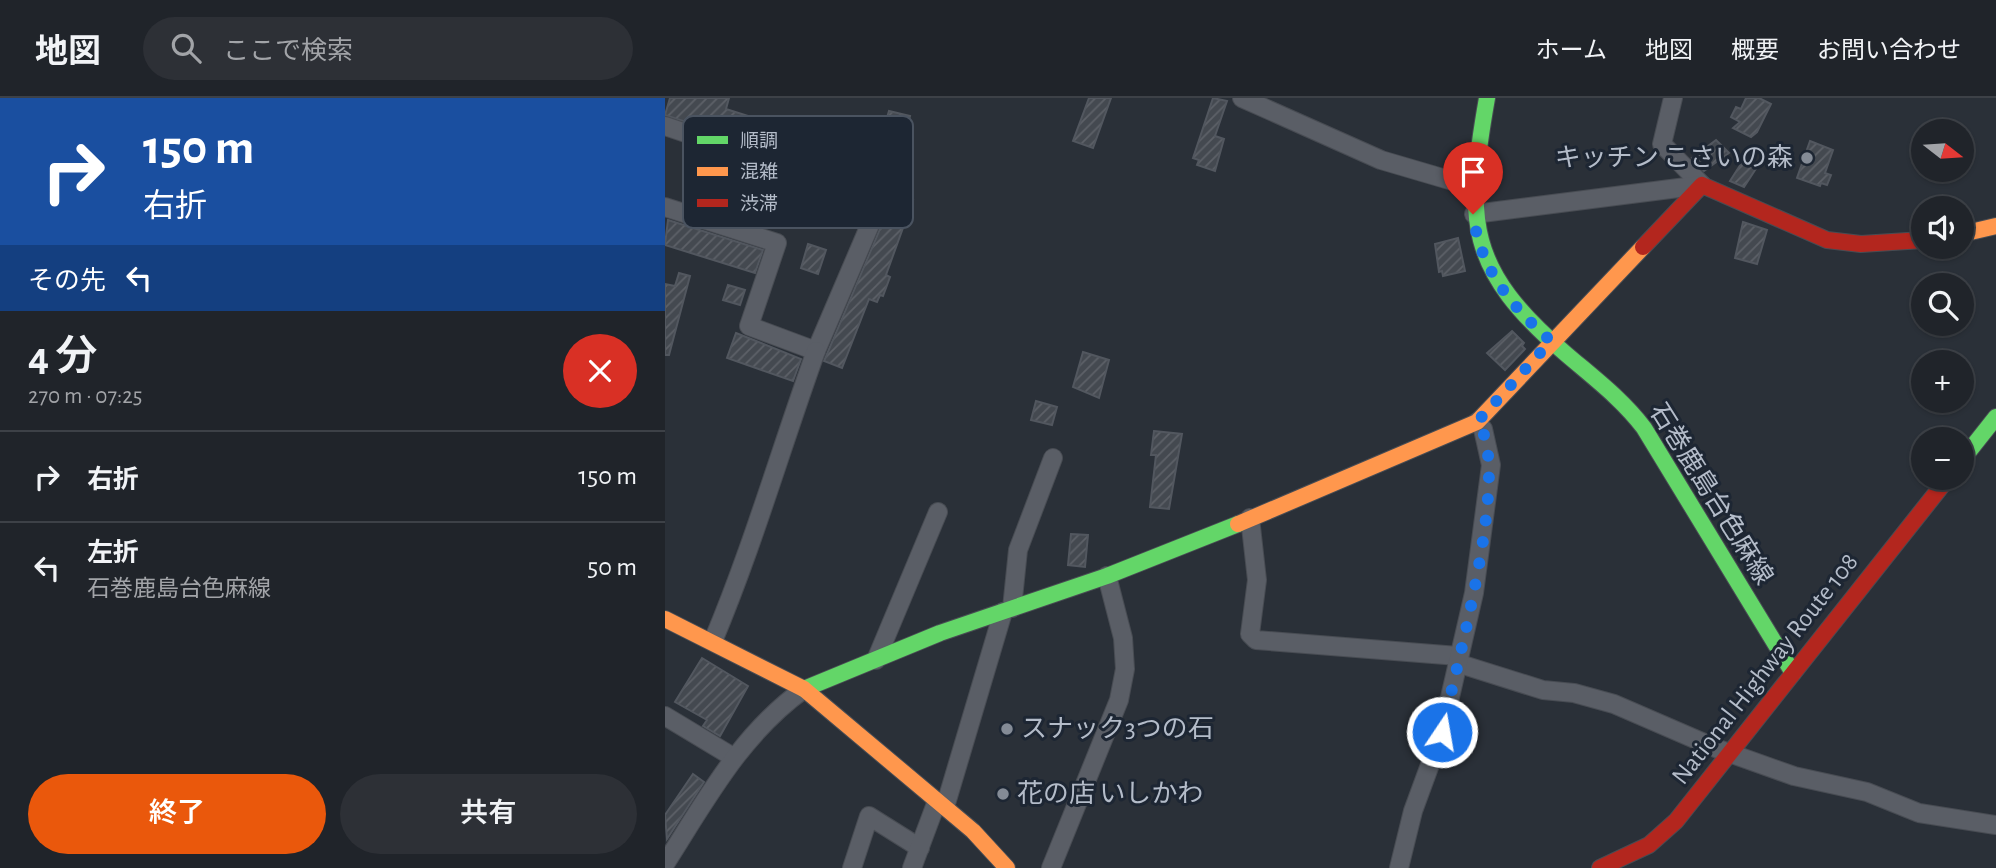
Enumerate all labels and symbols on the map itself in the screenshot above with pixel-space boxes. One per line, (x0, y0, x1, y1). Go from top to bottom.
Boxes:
legend (683, 116, 913, 228)
north arrow (1911, 119, 1974, 182)
text: 順調 (740, 131, 778, 151)
pin (1443, 142, 1503, 214)
place label: キッチン こさいの森 (1555, 144, 1793, 171)
marker: キッチン こさいの森 (1799, 150, 1815, 166)
text: 混雑 (740, 161, 778, 182)
text: 渋滞 (740, 193, 778, 214)
street label: 石巻鹿島台色麻線 (1645, 398, 1779, 589)
street label: National Highway Route 108 (1667, 549, 1863, 789)
position arrow (1405, 695, 1479, 769)
place label: スナック3つの石 (1021, 716, 1214, 742)
marker: スナック3つの石 (999, 721, 1015, 737)
place label: 花の店 いしかわ (1017, 779, 1203, 807)
marker: 花の店 いしかわ (995, 786, 1011, 802)

